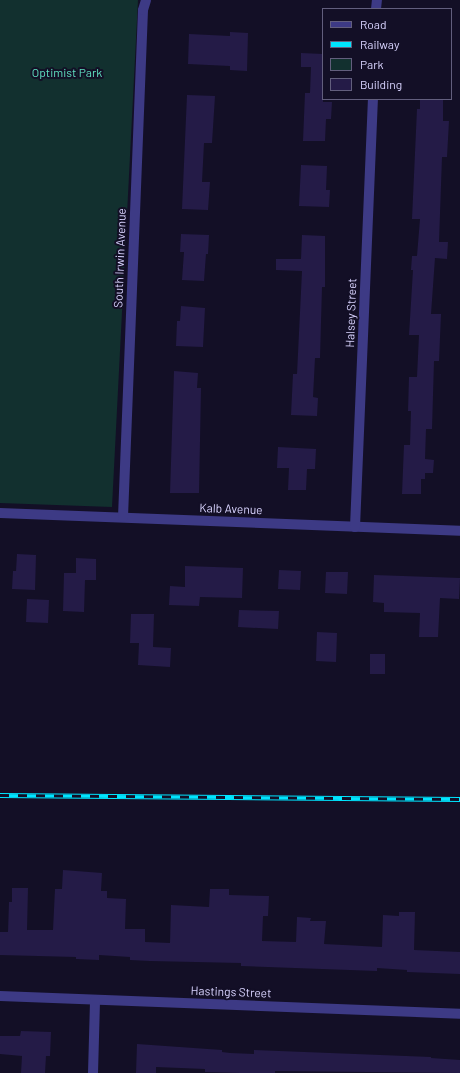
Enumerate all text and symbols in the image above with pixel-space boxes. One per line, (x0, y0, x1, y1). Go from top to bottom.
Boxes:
legend (322, 8, 452, 100)
text: Road (360, 17, 387, 31)
text: Railway (360, 37, 399, 51)
text: Park (360, 57, 384, 71)
park label: Optimist Park (32, 66, 102, 80)
text: Building (360, 77, 402, 91)
street label: South Irwin Avenue (111, 208, 129, 308)
street label: Halsey Street (343, 278, 359, 348)
street label: Kalb Avenue (199, 501, 263, 517)
street label: Hastings Street (190, 983, 272, 1001)

